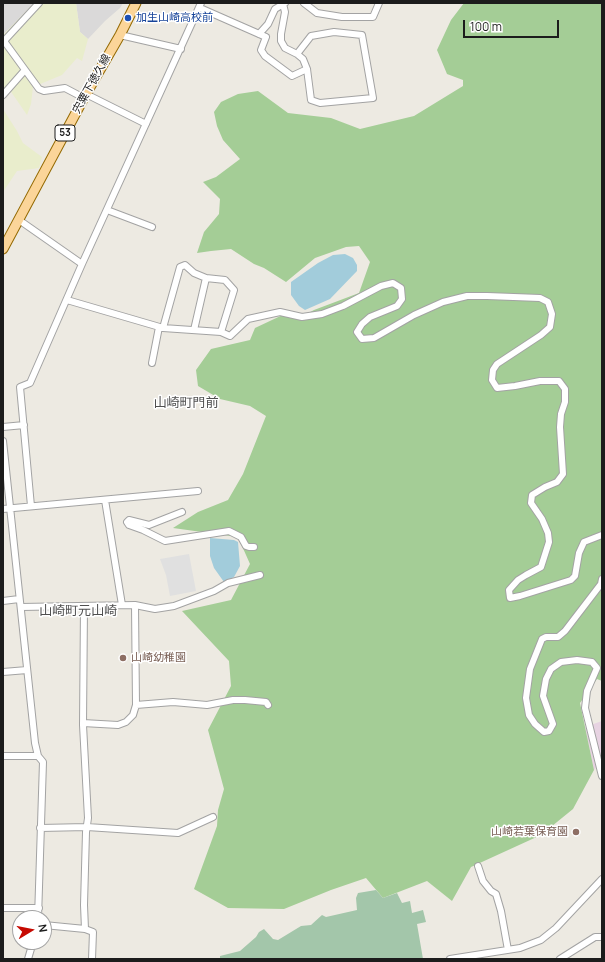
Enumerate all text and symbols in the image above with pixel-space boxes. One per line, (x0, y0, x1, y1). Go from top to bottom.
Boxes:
place label: 加生山崎高校前 (136, 11, 213, 25)
scale bar (465, 12, 561, 38)
marker: 加生山崎高校前 (123, 13, 133, 23)
text: 100 m (470, 18, 502, 35)
street label: 宍粟下徳久線 (70, 52, 114, 116)
road number: 53 (55, 125, 75, 141)
district label: 山崎町門前 (154, 395, 218, 411)
district label: 山崎町元山崎 (39, 603, 117, 619)
place label: 山崎幼稚園 (131, 651, 186, 665)
marker: 山崎幼稚園 (118, 653, 128, 663)
place label: 山崎若葉保育園 (491, 825, 568, 839)
marker: 山崎若葉保育園 (571, 827, 581, 837)
north arrow (12, 910, 52, 950)
text: N (35, 923, 51, 933)

